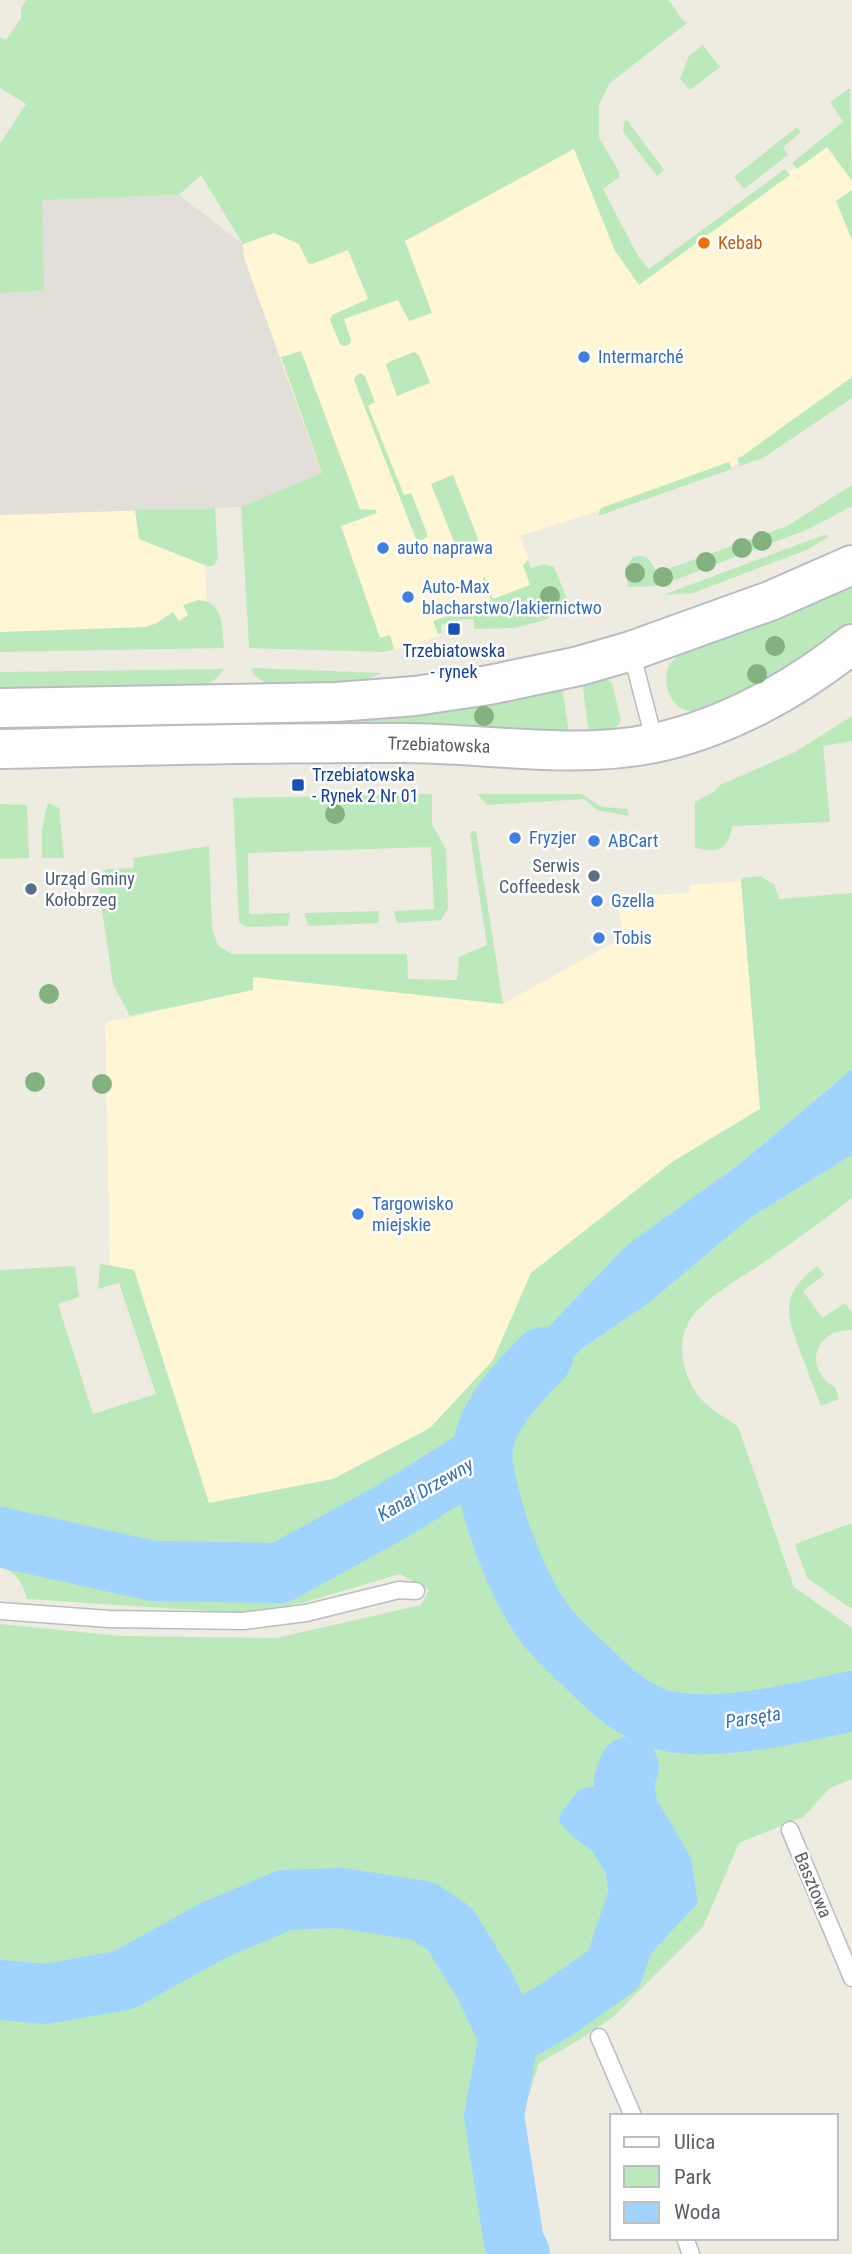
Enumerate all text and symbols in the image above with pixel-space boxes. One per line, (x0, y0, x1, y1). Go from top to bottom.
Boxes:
place label: Kebab (718, 232, 763, 253)
marker: Kebab (696, 235, 712, 251)
place label: Intermarché (598, 346, 683, 367)
marker: Intermarché (576, 349, 592, 365)
place label: auto naprawa (397, 537, 493, 558)
marker: auto naprawa (375, 540, 391, 556)
place label: Auto-Max blacharstwo/lakiernictwo (422, 576, 602, 618)
marker: Auto-Max blacharstwo/lakiernictwo (400, 589, 416, 605)
marker: Trzebiatowska - rynek (446, 621, 462, 637)
place label: Trzebiatowska - rynek (403, 640, 505, 682)
street label: Trzebiatowska (387, 732, 491, 757)
place label: Trzebiatowska - Rynek 2 Nr 01 (312, 764, 419, 806)
marker: Trzebiatowska - Rynek 2 Nr 01 (290, 777, 306, 793)
place label: Fryzjer (529, 827, 577, 848)
marker: Fryzjer (507, 830, 523, 846)
place label: ABCart (608, 830, 658, 851)
marker: ABCart (586, 833, 602, 849)
place label: Serwis Coffeedesk (499, 855, 580, 897)
place label: Urząd Gminy Kołobrzeg (45, 868, 135, 910)
marker: Serwis Coffeedesk (586, 868, 602, 884)
marker: Urząd Gminy Kołobrzeg (23, 881, 39, 897)
place label: Gzella (611, 890, 655, 911)
marker: Gzella (589, 893, 605, 909)
place label: Tobis (613, 927, 652, 948)
marker: Tobis (591, 930, 607, 946)
place label: Targowisko miejskie (372, 1193, 453, 1235)
marker: Targowisko miejskie (350, 1206, 366, 1222)
water label: Kanał Drzewny (373, 1452, 478, 1526)
water label: Parsęta (724, 1702, 782, 1733)
street label: Basztowa (790, 1849, 837, 1921)
legend (610, 2114, 838, 2240)
text: Ulica (674, 2130, 715, 2154)
text: Park (674, 2165, 712, 2189)
text: Woda (674, 2200, 721, 2224)

